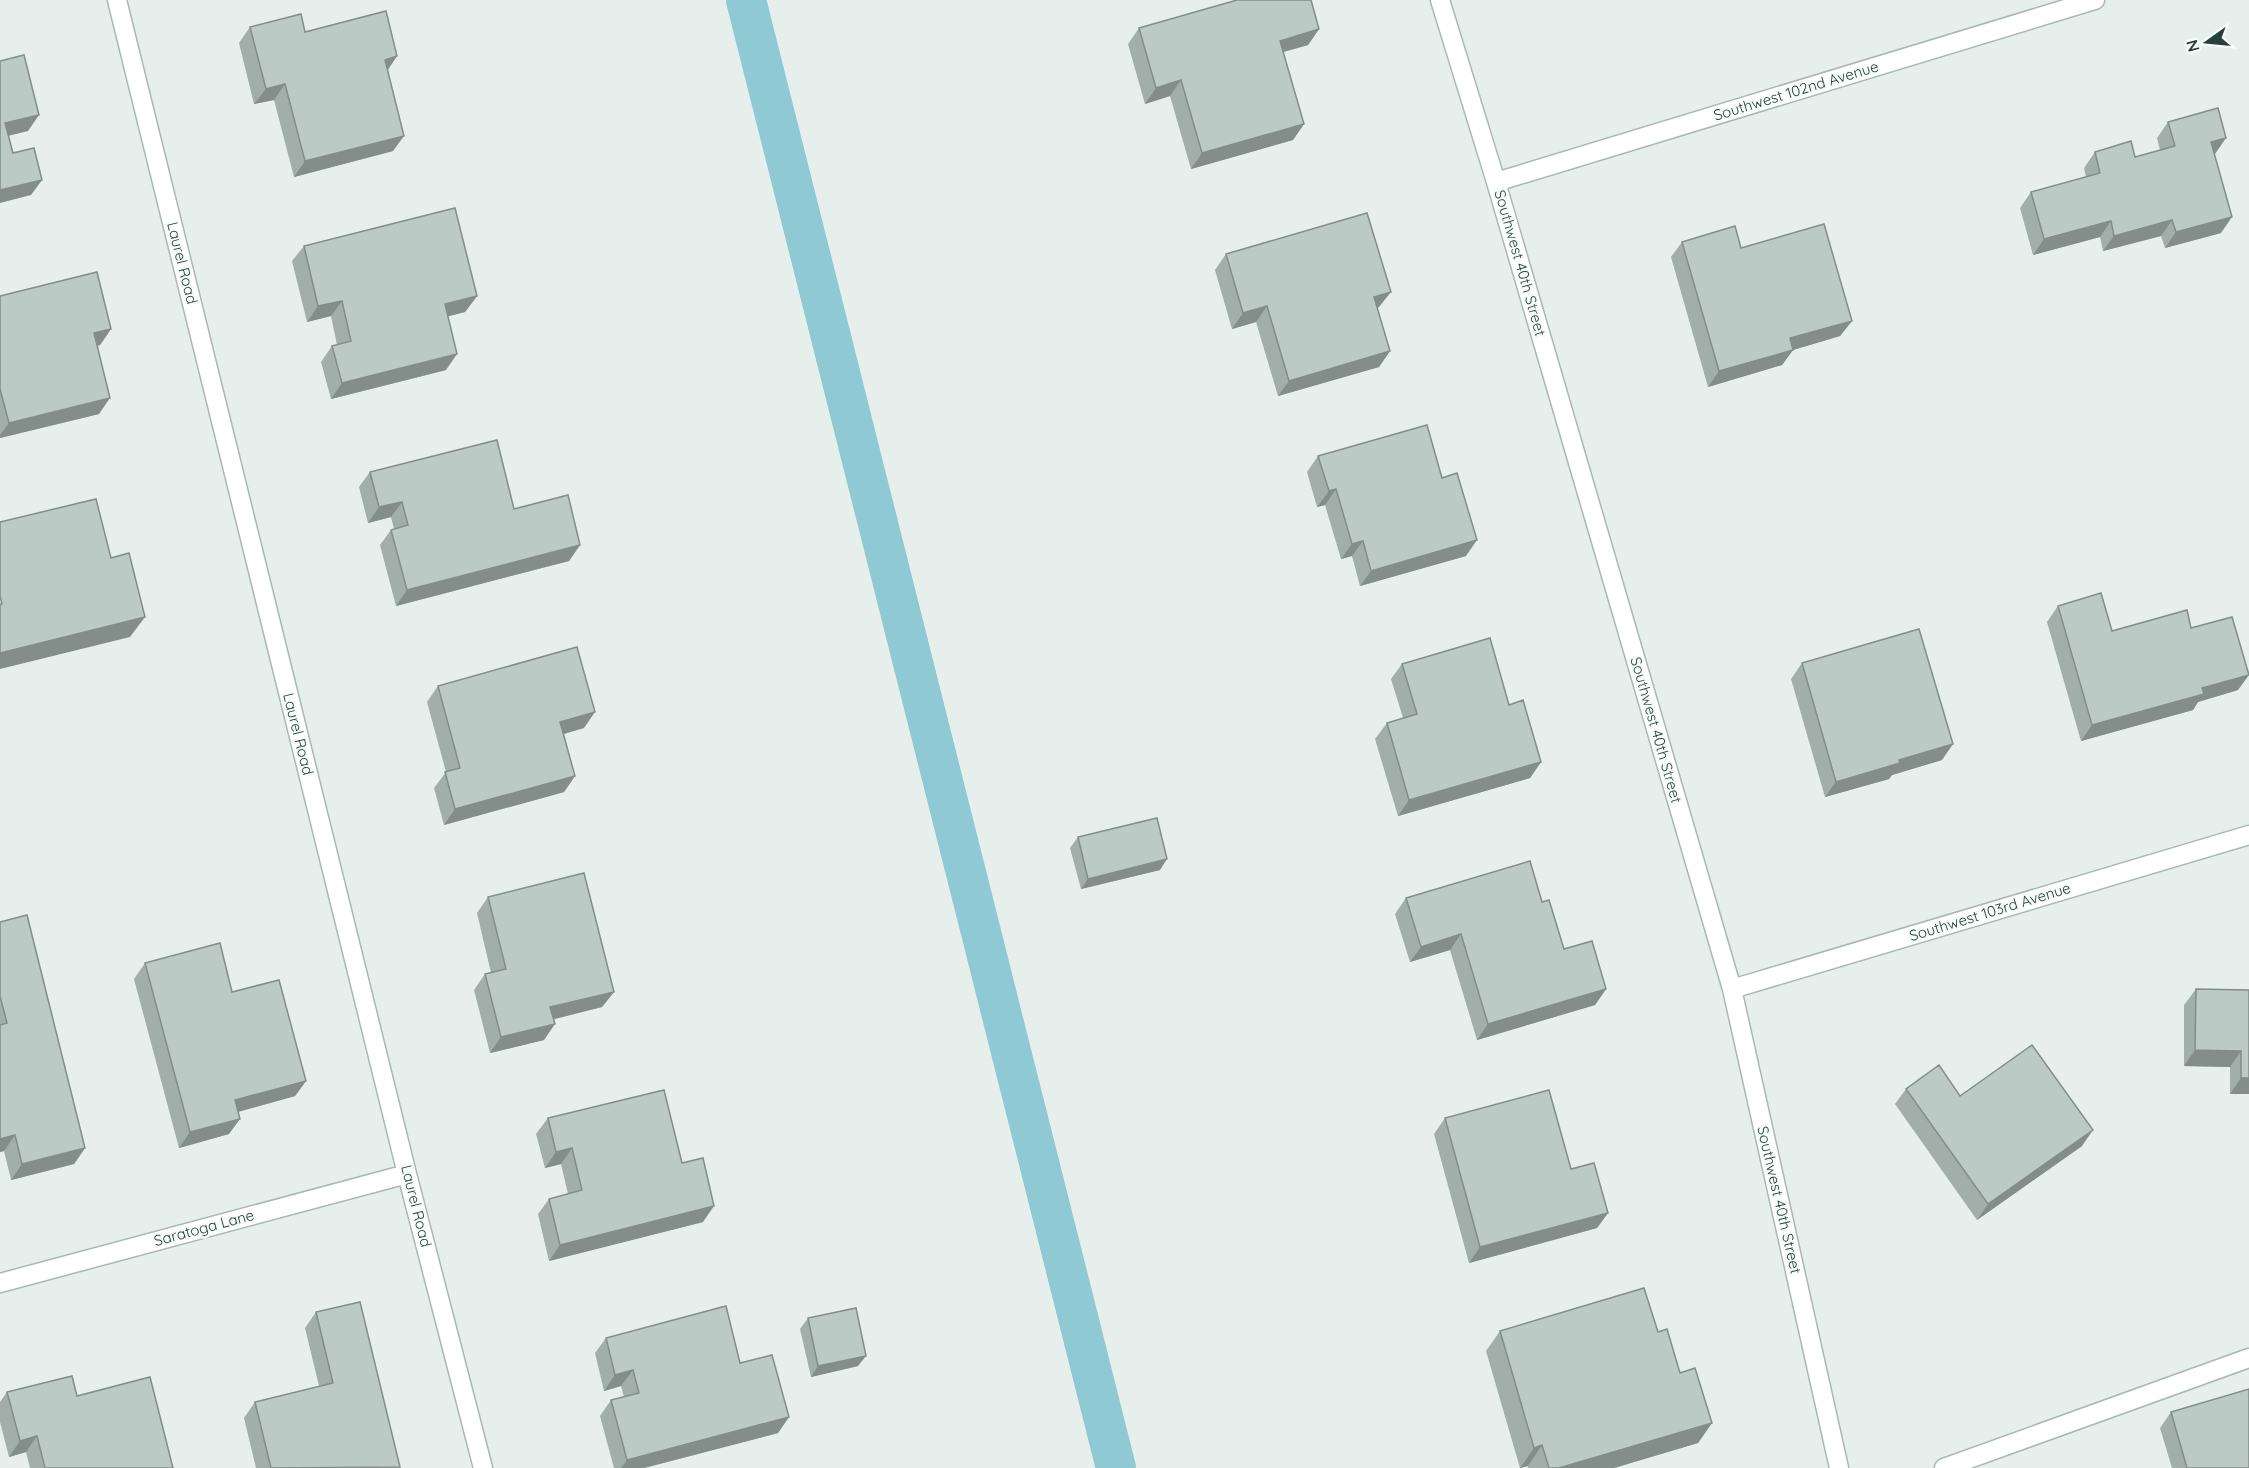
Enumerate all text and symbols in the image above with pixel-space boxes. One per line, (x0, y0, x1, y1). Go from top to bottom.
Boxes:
north arrow (2177, 12, 2237, 72)
text: N (2181, 38, 2204, 54)
street label: Southwest 102nd Avenue (1711, 56, 1881, 125)
street label: Southwest 40th Street (1491, 188, 1550, 338)
street label: Laurel Road (163, 220, 202, 306)
street label: Southwest 40th Street (1627, 655, 1686, 805)
street label: Laurel Road (279, 691, 318, 777)
street label: Southwest 103rd Avenue (1907, 878, 2073, 945)
street label: Southwest 40th Street (1753, 1124, 1806, 1276)
street label: Laurel Road (397, 1163, 436, 1249)
street label: Saratoga Lane (152, 1205, 256, 1250)

